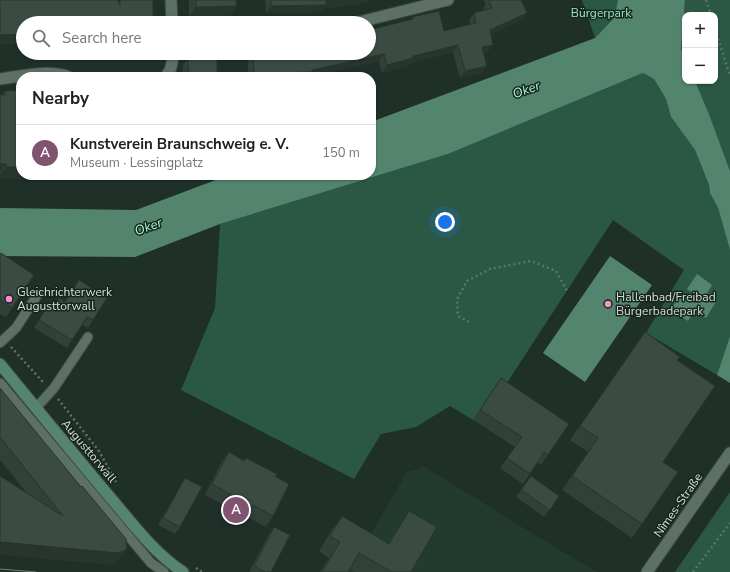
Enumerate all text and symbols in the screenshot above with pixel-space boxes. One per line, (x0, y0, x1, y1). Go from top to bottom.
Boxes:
park label: Bürgerpark (571, 5, 632, 21)
map controls (682, 12, 718, 84)
button: + (682, 12, 718, 48)
search box (16, 16, 376, 60)
icon: search (30, 27, 52, 49)
text: Search here (62, 28, 142, 48)
button: − (682, 48, 718, 84)
water label: Oker (510, 77, 543, 103)
text: Nearby (32, 87, 89, 110)
text: Kunstverein Braunschweig e. V. (70, 134, 289, 154)
text: A (40, 144, 50, 162)
text: 150 m (322, 144, 360, 162)
text: Museum · Lessingplatz (70, 154, 203, 172)
your location (435, 212, 455, 232)
water label: Oker (132, 214, 165, 240)
place label: Gleichrichterwerk Augusttorwall (17, 284, 113, 314)
place label: Hallenbad/Freibad Bürgerbadepark (616, 289, 716, 319)
marker: Gleichrichterwerk Augusttorwall (4, 294, 14, 304)
marker: Hallenbad/Freibad Bürgerbadepark (603, 299, 613, 309)
street label: Augusttorwall (58, 416, 120, 486)
street label: Nîmes-Straße (650, 470, 706, 540)
pin: A (223, 495, 249, 525)

